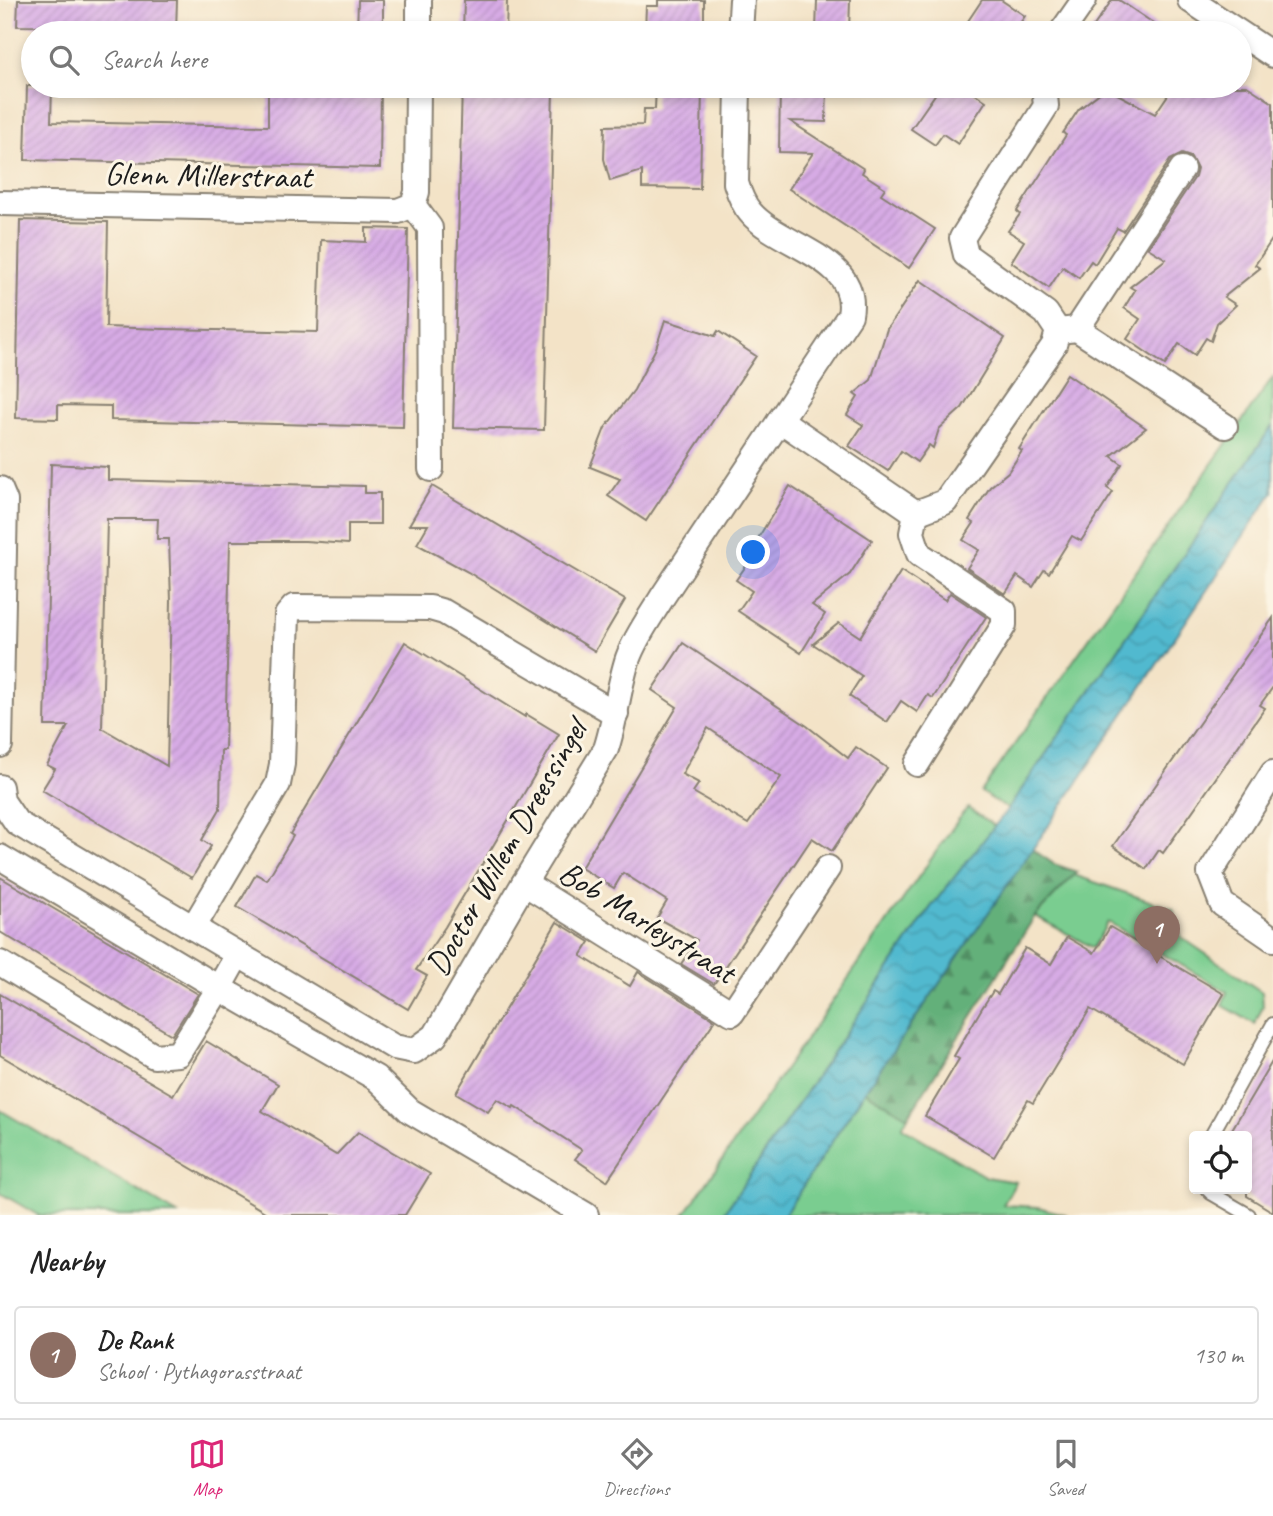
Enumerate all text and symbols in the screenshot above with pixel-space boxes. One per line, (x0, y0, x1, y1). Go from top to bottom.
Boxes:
search box (21, 21, 1252, 98)
icon: search (45, 41, 83, 79)
text: Search here (101, 43, 207, 76)
street label: Glenn Millerstraat (104, 152, 315, 198)
your location (736, 535, 770, 569)
street label: Doctor Willem Dreessingel (416, 708, 599, 983)
street label: Bob Marleystraat (552, 851, 746, 994)
pin: 1 (1134, 906, 1180, 964)
map controls (1189, 1131, 1252, 1194)
button: locate (1189, 1131, 1252, 1194)
text: Nearby (28, 1242, 104, 1280)
text: De Rank (97, 1324, 173, 1357)
text: 1 (48, 1341, 58, 1370)
text: 130 m (1194, 1341, 1243, 1370)
text: School · Pythagorasstraat (97, 1357, 301, 1386)
tab: Map (188, 1435, 226, 1501)
tab: Directions (603, 1435, 670, 1501)
tab: Saved (1047, 1435, 1085, 1501)

